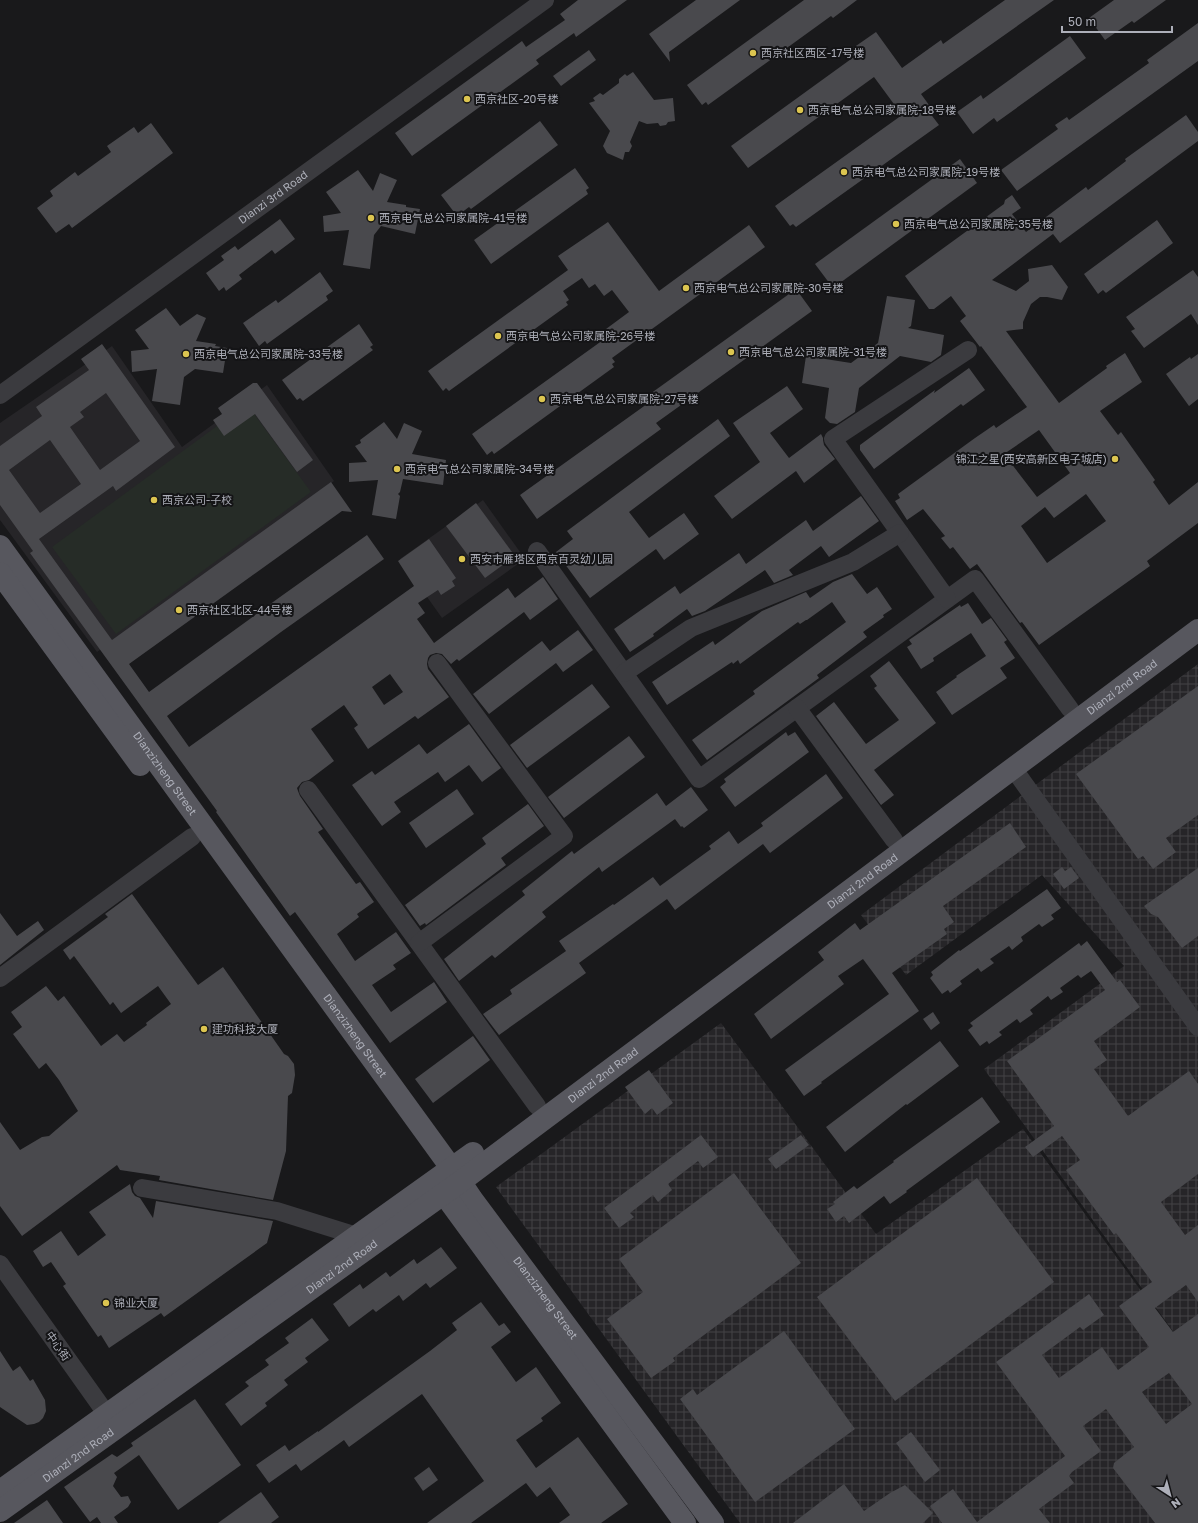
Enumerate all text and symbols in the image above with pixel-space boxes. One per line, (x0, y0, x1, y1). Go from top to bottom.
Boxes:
scale bar (1062, 8, 1172, 34)
text: 50 m (1068, 14, 1096, 29)
place label: 西京社区西区-17号楼 (761, 46, 864, 59)
marker: 西京社区西区-17号楼 (748, 48, 758, 58)
place label: 西京社区-20号楼 (475, 92, 558, 105)
marker: 西京社区-20号楼 (462, 94, 472, 104)
place label: 西京电气总公司家属院-18号楼 (808, 103, 956, 116)
marker: 西京电气总公司家属院-18号楼 (795, 105, 805, 115)
place label: 西京电气总公司家属院-19号楼 (852, 165, 1000, 178)
street label: Dianzi 3rd Road (236, 167, 310, 226)
marker: 西京电气总公司家属院-19号楼 (839, 167, 849, 177)
place label: 西京电气总公司家属院-41号楼 (379, 211, 527, 224)
marker: 西京电气总公司家属院-41号楼 (366, 213, 376, 223)
place label: 西京电气总公司家属院-35号楼 (904, 217, 1053, 230)
marker: 西京电气总公司家属院-35号楼 (891, 219, 901, 229)
place label: 西京电气总公司家属院-30号楼 (694, 281, 843, 294)
marker: 西京电气总公司家属院-30号楼 (681, 283, 691, 293)
place label: 西京电气总公司家属院-26号楼 (506, 329, 655, 342)
marker: 西京电气总公司家属院-26号楼 (493, 331, 503, 341)
place label: 西京电气总公司家属院-31号楼 (739, 345, 887, 358)
place label: 西京电气总公司家属院-33号楼 (194, 347, 343, 360)
marker: 西京电气总公司家属院-31号楼 (726, 347, 736, 357)
marker: 西京电气总公司家属院-33号楼 (181, 349, 191, 359)
place label: 西京电气总公司家属院-27号楼 (550, 392, 698, 405)
marker: 西京电气总公司家属院-27号楼 (537, 394, 547, 404)
place label: 锦江之星(西安高新区电子城店) (956, 452, 1107, 465)
marker: 锦江之星(西安高新区电子城店) (1110, 454, 1120, 464)
place label: 西京电气总公司家属院-34号楼 (405, 462, 554, 475)
marker: 西京电气总公司家属院-34号楼 (392, 464, 402, 474)
place label: 西京公司-子校 (162, 493, 232, 506)
marker: 西京公司-子校 (149, 495, 159, 505)
place label: 西安市雁塔区西京百灵幼儿园 (470, 552, 613, 565)
marker: 西安市雁塔区西京百灵幼儿园 (457, 554, 467, 564)
place label: 西京社区北区-44号楼 (187, 603, 293, 616)
marker: 西京社区北区-44号楼 (174, 605, 184, 615)
street label: Dianzi 2nd Road (1084, 656, 1159, 717)
street label: Dianzizheng Street (131, 729, 200, 817)
street label: Dianzi 2nd Road (824, 850, 900, 911)
street label: Dianzizheng Street (321, 991, 390, 1080)
place label: 建功科技大厦 (212, 1022, 278, 1035)
marker: 建功科技大厦 (199, 1024, 209, 1034)
street label: Dianzi 2nd Road (565, 1044, 640, 1105)
street label: Dianzi 2nd Road (303, 1236, 380, 1296)
street label: Dianzizheng Street (511, 1254, 581, 1342)
place label: 锦业大厦 (114, 1296, 158, 1309)
marker: 锦业大厦 (101, 1298, 111, 1308)
street label: 中心街 (44, 1328, 73, 1363)
street label: Dianzi 2nd Road (40, 1425, 116, 1485)
north arrow (1150, 1475, 1190, 1515)
text: N (1169, 1496, 1183, 1511)

